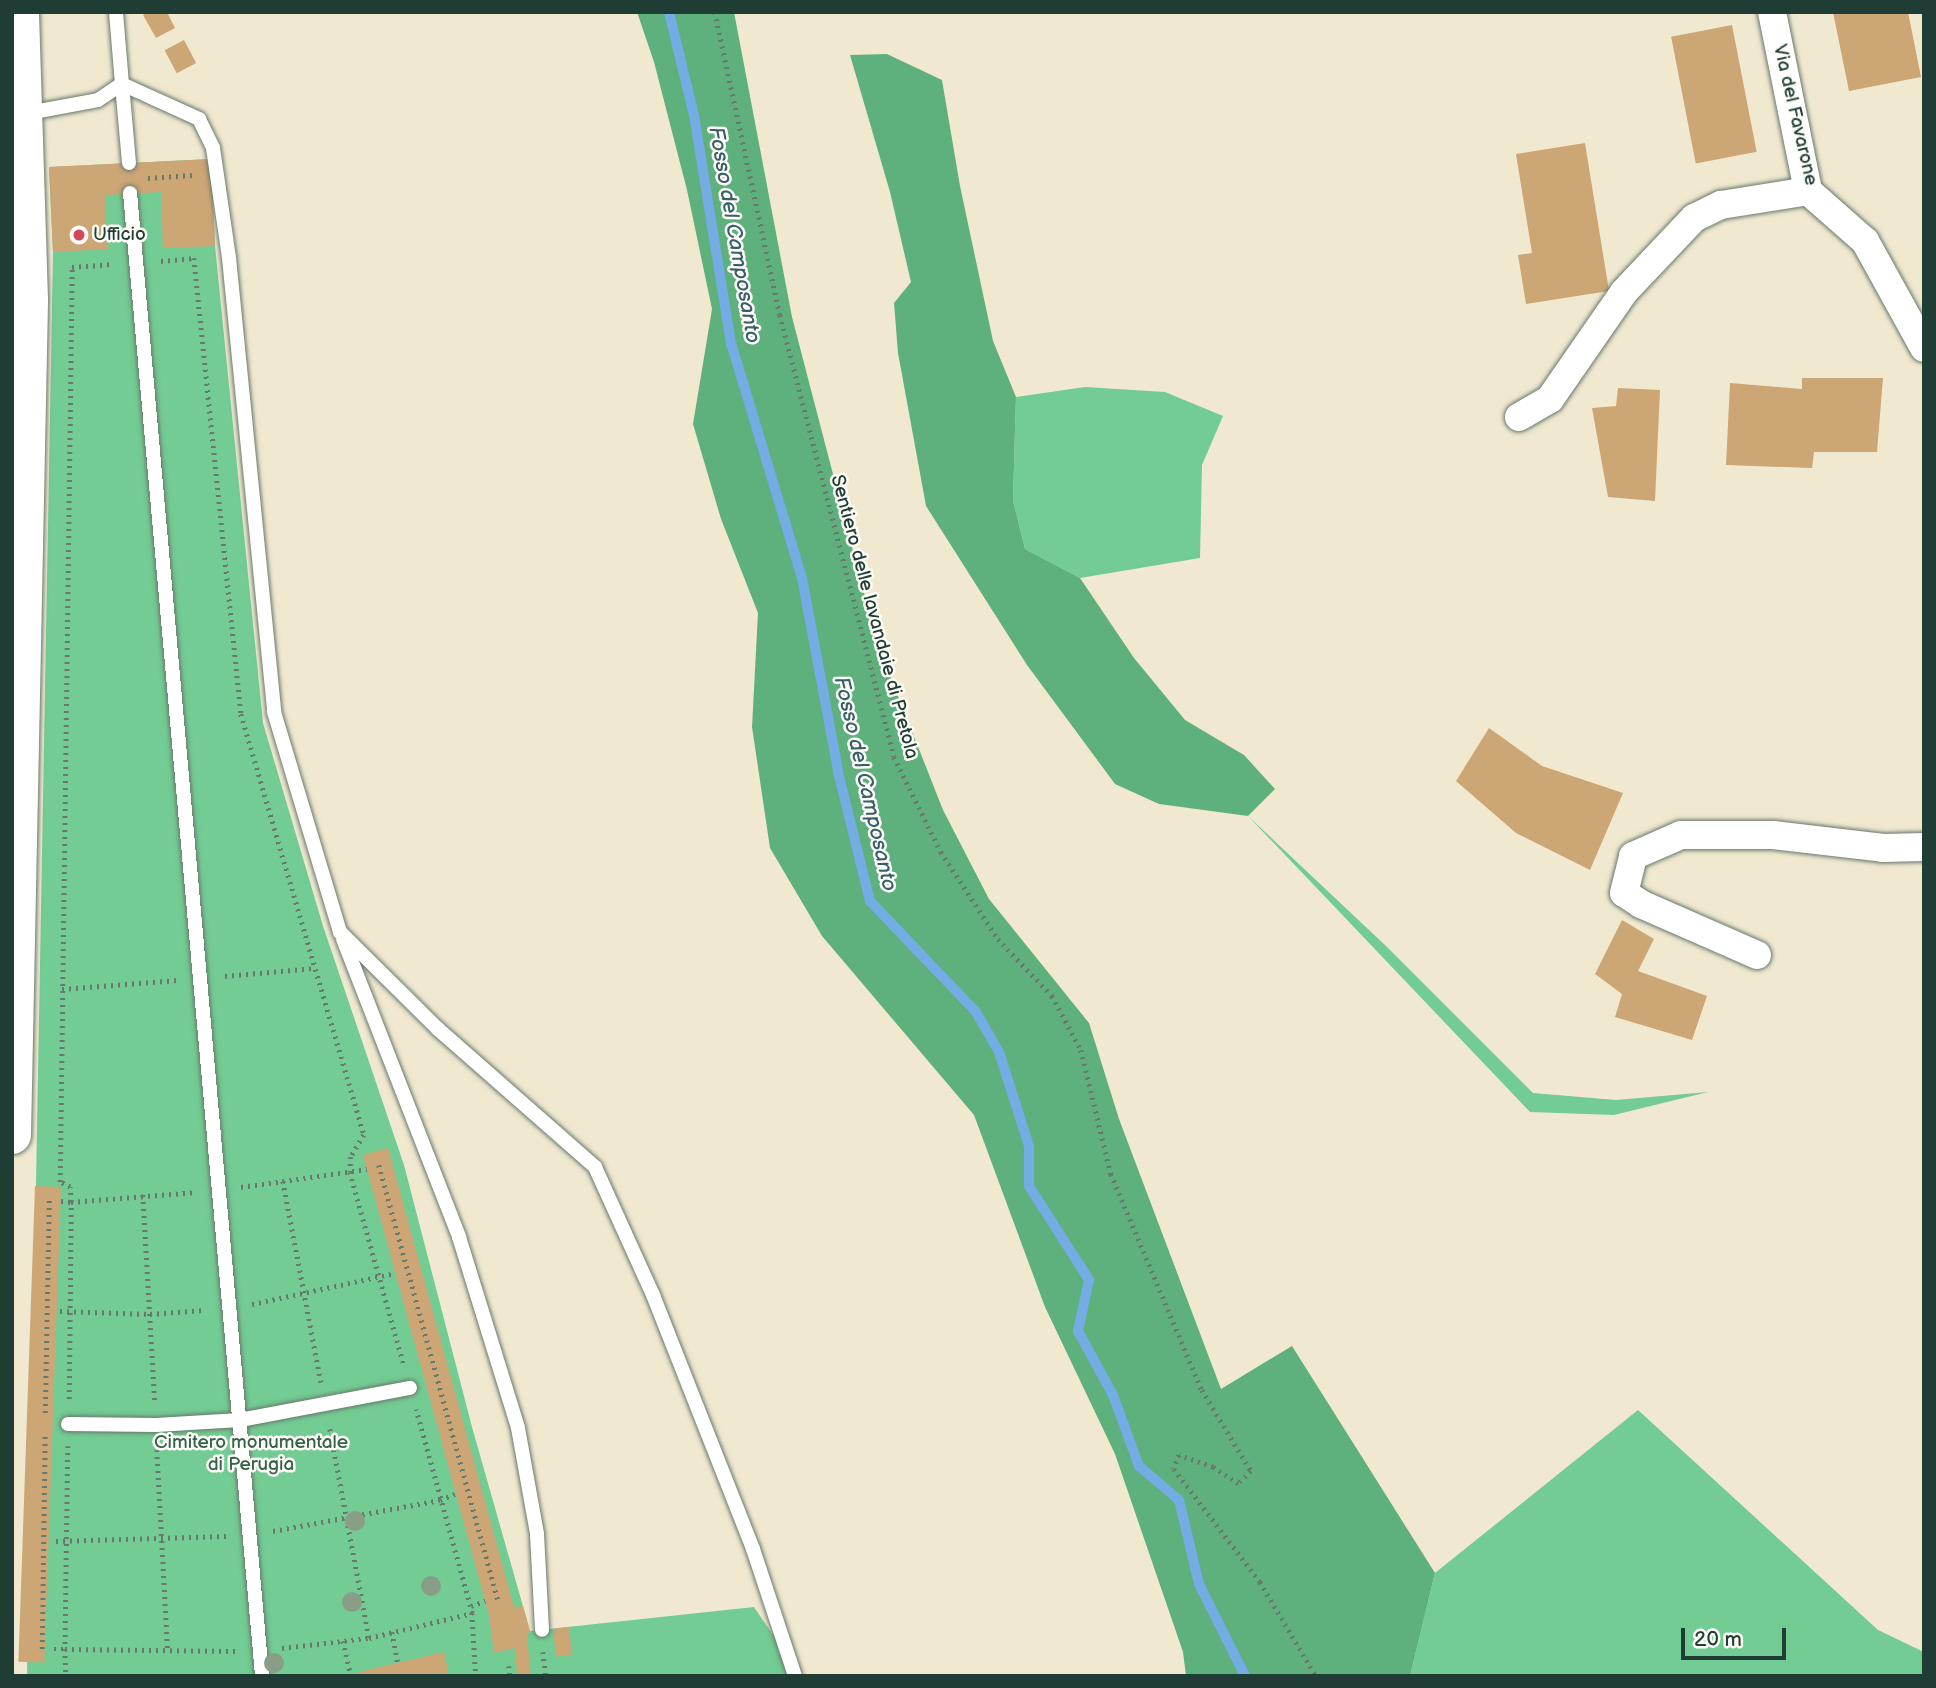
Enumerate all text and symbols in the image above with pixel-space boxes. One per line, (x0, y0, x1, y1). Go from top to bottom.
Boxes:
street label: Via del Favarone (1768, 42, 1822, 188)
water label: Fosso del Camposanto (703, 125, 765, 345)
place label: Ufficio (93, 224, 146, 246)
marker: Ufficio (71, 227, 87, 243)
street label: Sentiero delle lavandaie di Pretola (825, 472, 923, 762)
water label: Fosso del Camposanto (828, 674, 902, 894)
park label: Cimitero monumentale di Perugia (154, 1432, 348, 1476)
scale bar (1684, 1614, 1789, 1658)
text: 20 m (1694, 1627, 1742, 1652)

